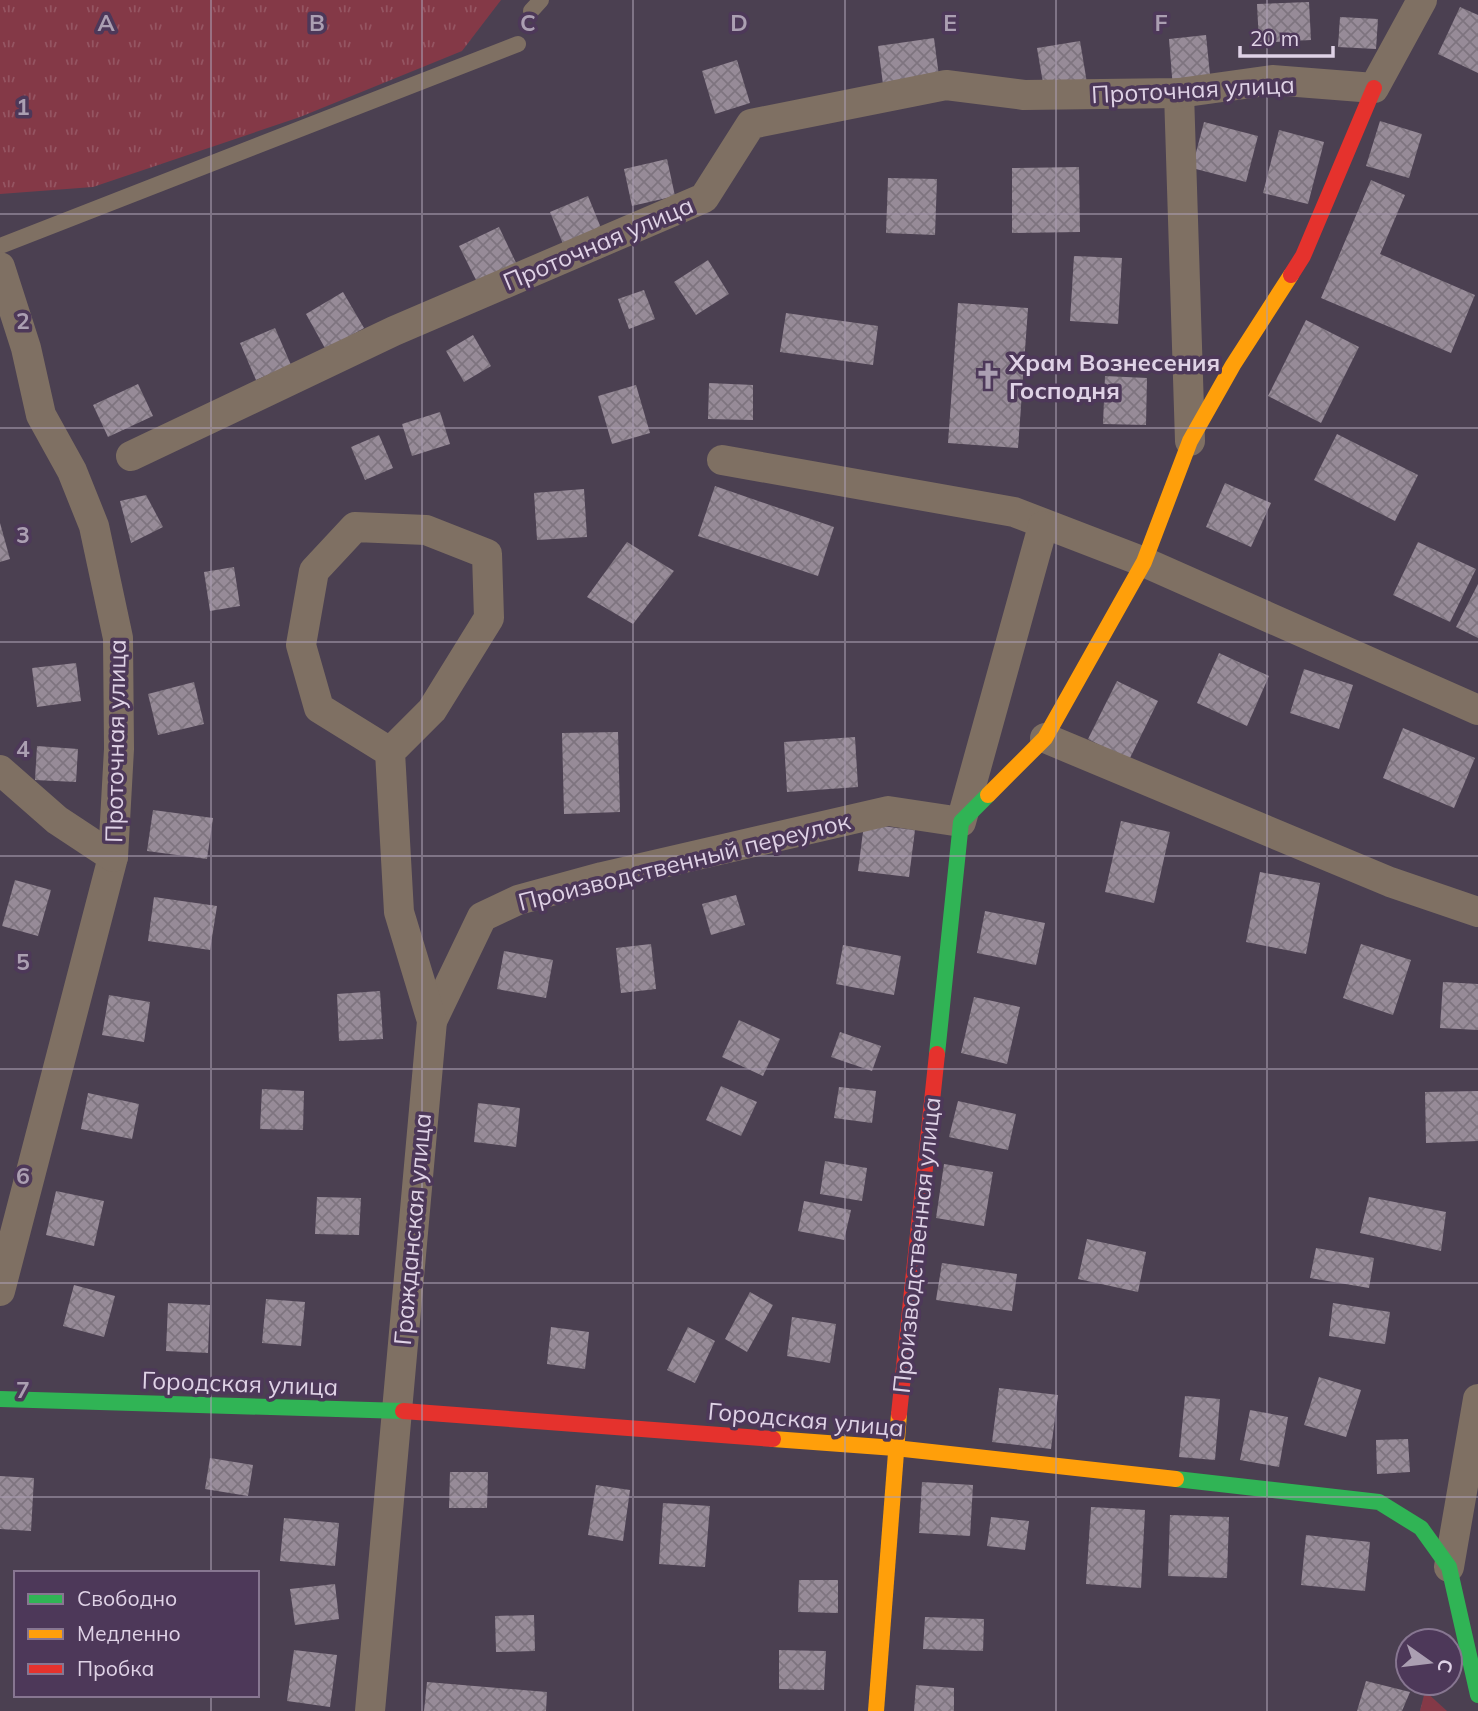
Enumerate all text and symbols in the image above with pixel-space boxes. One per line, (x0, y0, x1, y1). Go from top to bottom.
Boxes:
text: A (97, 8, 115, 37)
text: B (309, 8, 325, 37)
text: C (520, 8, 536, 37)
text: D (730, 8, 748, 37)
text: E (943, 8, 957, 37)
text: F (1154, 8, 1168, 37)
scale bar (1240, 14, 1333, 58)
text: 20 m (1250, 25, 1299, 51)
street label: Проточная улица (1091, 69, 1295, 109)
text: 1 (16, 92, 30, 121)
street label: Проточная улица (498, 189, 698, 297)
text: 2 (16, 306, 30, 335)
place label: Храм Вознесения Господня (1008, 347, 1220, 405)
church icon: Храм Вознесения Господня (973, 361, 1003, 391)
text: 3 (16, 520, 30, 549)
street label: Проточная улица (98, 639, 132, 843)
text: 4 (16, 734, 30, 763)
street label: Производственный переулок (515, 805, 853, 917)
text: 5 (16, 947, 30, 976)
street label: Производственная улица (886, 1095, 946, 1395)
street label: Гражданская улица (387, 1112, 437, 1346)
text: 6 (16, 1161, 30, 1190)
street label: Городская улица (141, 1365, 339, 1401)
text: 7 (16, 1375, 30, 1404)
street label: Городская улица (707, 1395, 905, 1443)
legend (14, 1571, 259, 1697)
text: Свободно (77, 1585, 177, 1611)
text: Медленно (77, 1620, 181, 1646)
north arrow (1394, 1627, 1464, 1697)
text: Пробка (77, 1655, 154, 1681)
text: С (1432, 1657, 1459, 1675)

